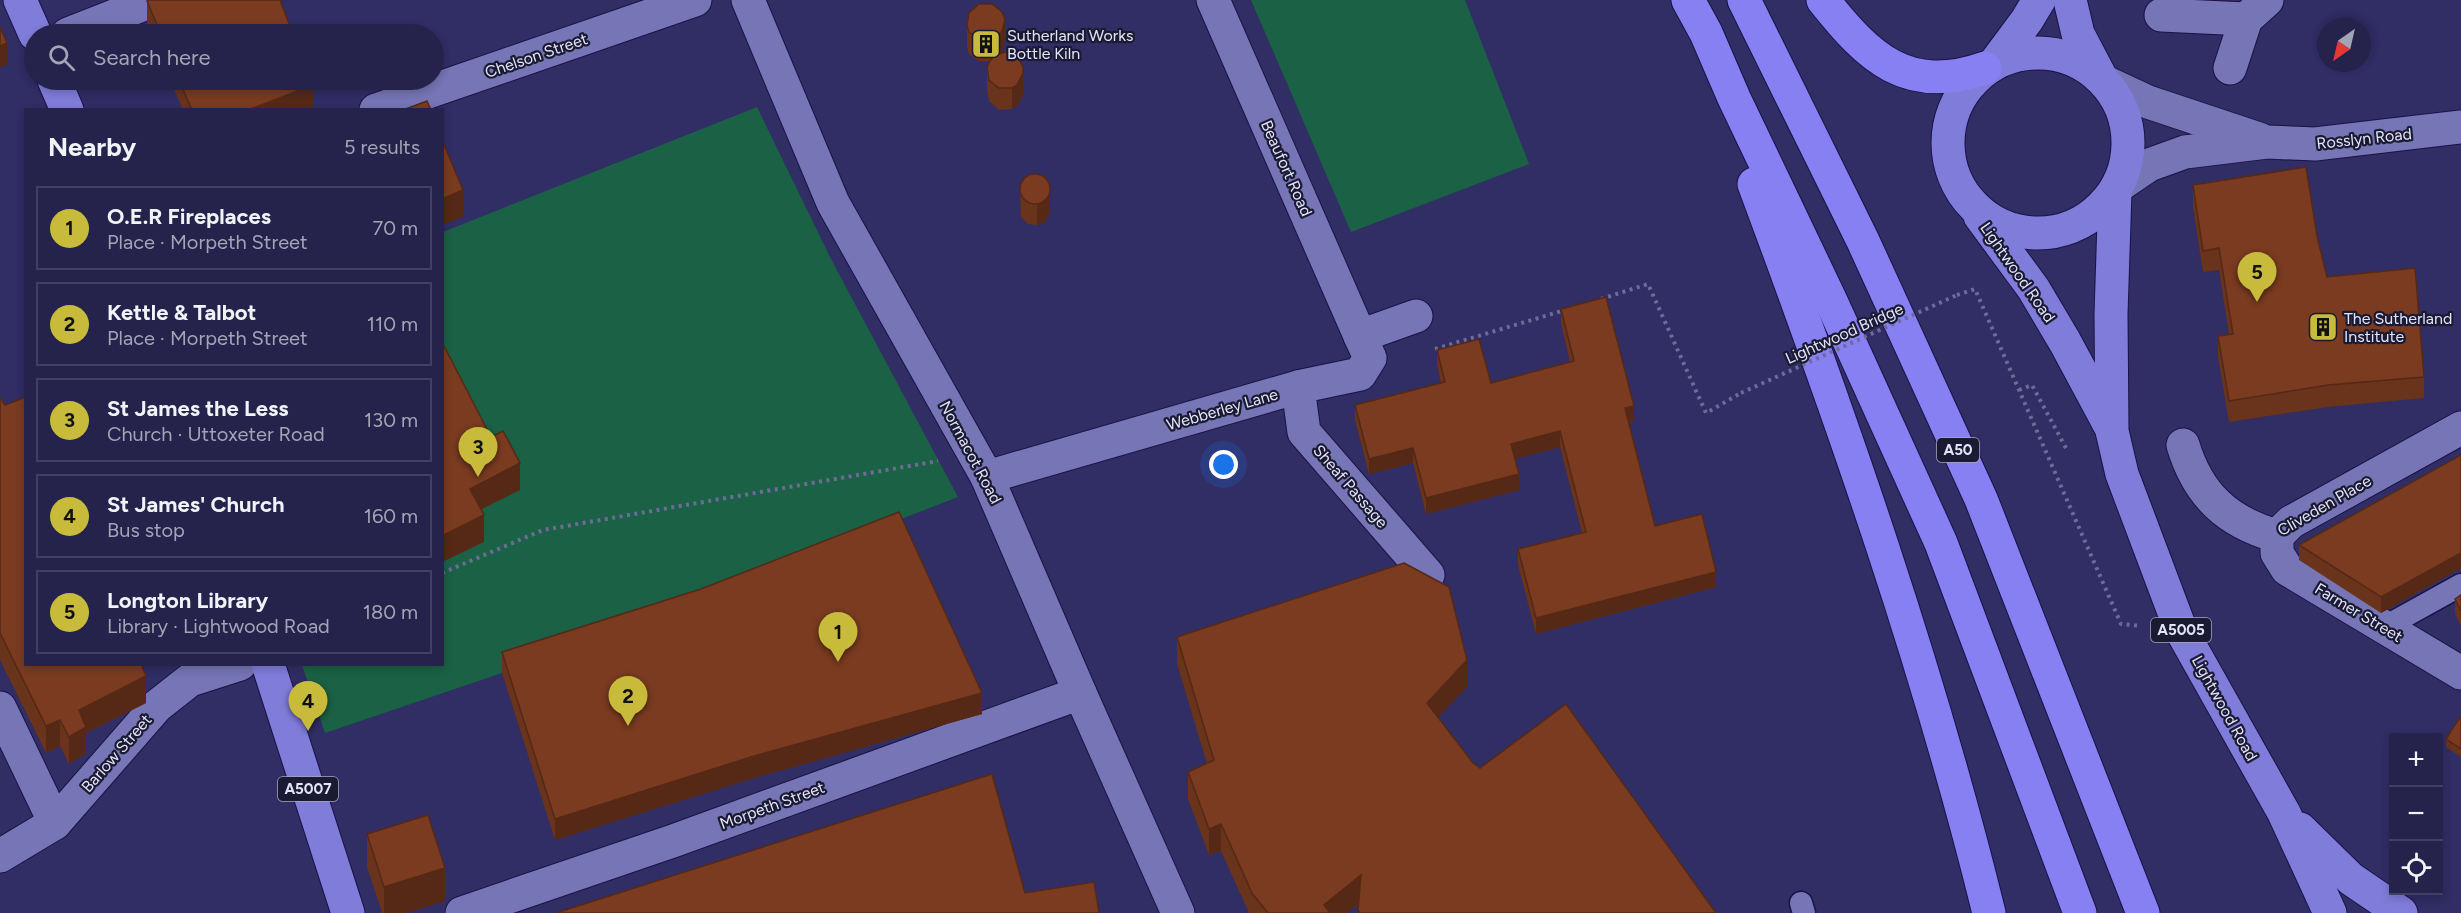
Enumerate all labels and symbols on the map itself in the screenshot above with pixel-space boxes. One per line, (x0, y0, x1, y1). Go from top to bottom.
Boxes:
north arrow (2317, 18, 2371, 72)
place label: Sutherland Works Bottle Kiln (1007, 26, 1133, 63)
building icon: Sutherland Works Bottle Kiln (970, 28, 1002, 60)
street label: Chelson Street (482, 29, 590, 82)
street label: Beaufort Road (1257, 117, 1316, 219)
street label: Rosslyn Road (2315, 124, 2413, 153)
street label: Lightwood Road (1976, 219, 2059, 326)
pin: 5 (2238, 252, 2276, 302)
street label: Lightwood Bridge (1782, 299, 1906, 368)
place label: The Sutherland Institute (2344, 309, 2452, 346)
building icon: The Sutherland Institute (2307, 311, 2339, 343)
street label: Webberley Lane (1164, 384, 1280, 434)
street label: Normacot Road (935, 398, 1006, 507)
pin: 3 (458, 428, 498, 477)
road number: A50 (1937, 438, 1979, 462)
street label: Sheaf Passage (1309, 441, 1392, 532)
your location (1209, 450, 1238, 479)
street label: Cliveden Place (2274, 471, 2375, 540)
street label: Farmer Street (2312, 579, 2406, 646)
pin: 1 (818, 612, 858, 662)
road number: A5005 (2151, 618, 2211, 642)
street label: Lightwood Road (2188, 652, 2261, 764)
pin: 2 (608, 676, 648, 726)
pin: 4 (288, 682, 328, 731)
street label: Barlow Street (77, 710, 155, 796)
road number: A5007 (278, 777, 338, 801)
street label: Morpeth Street (717, 778, 827, 833)

